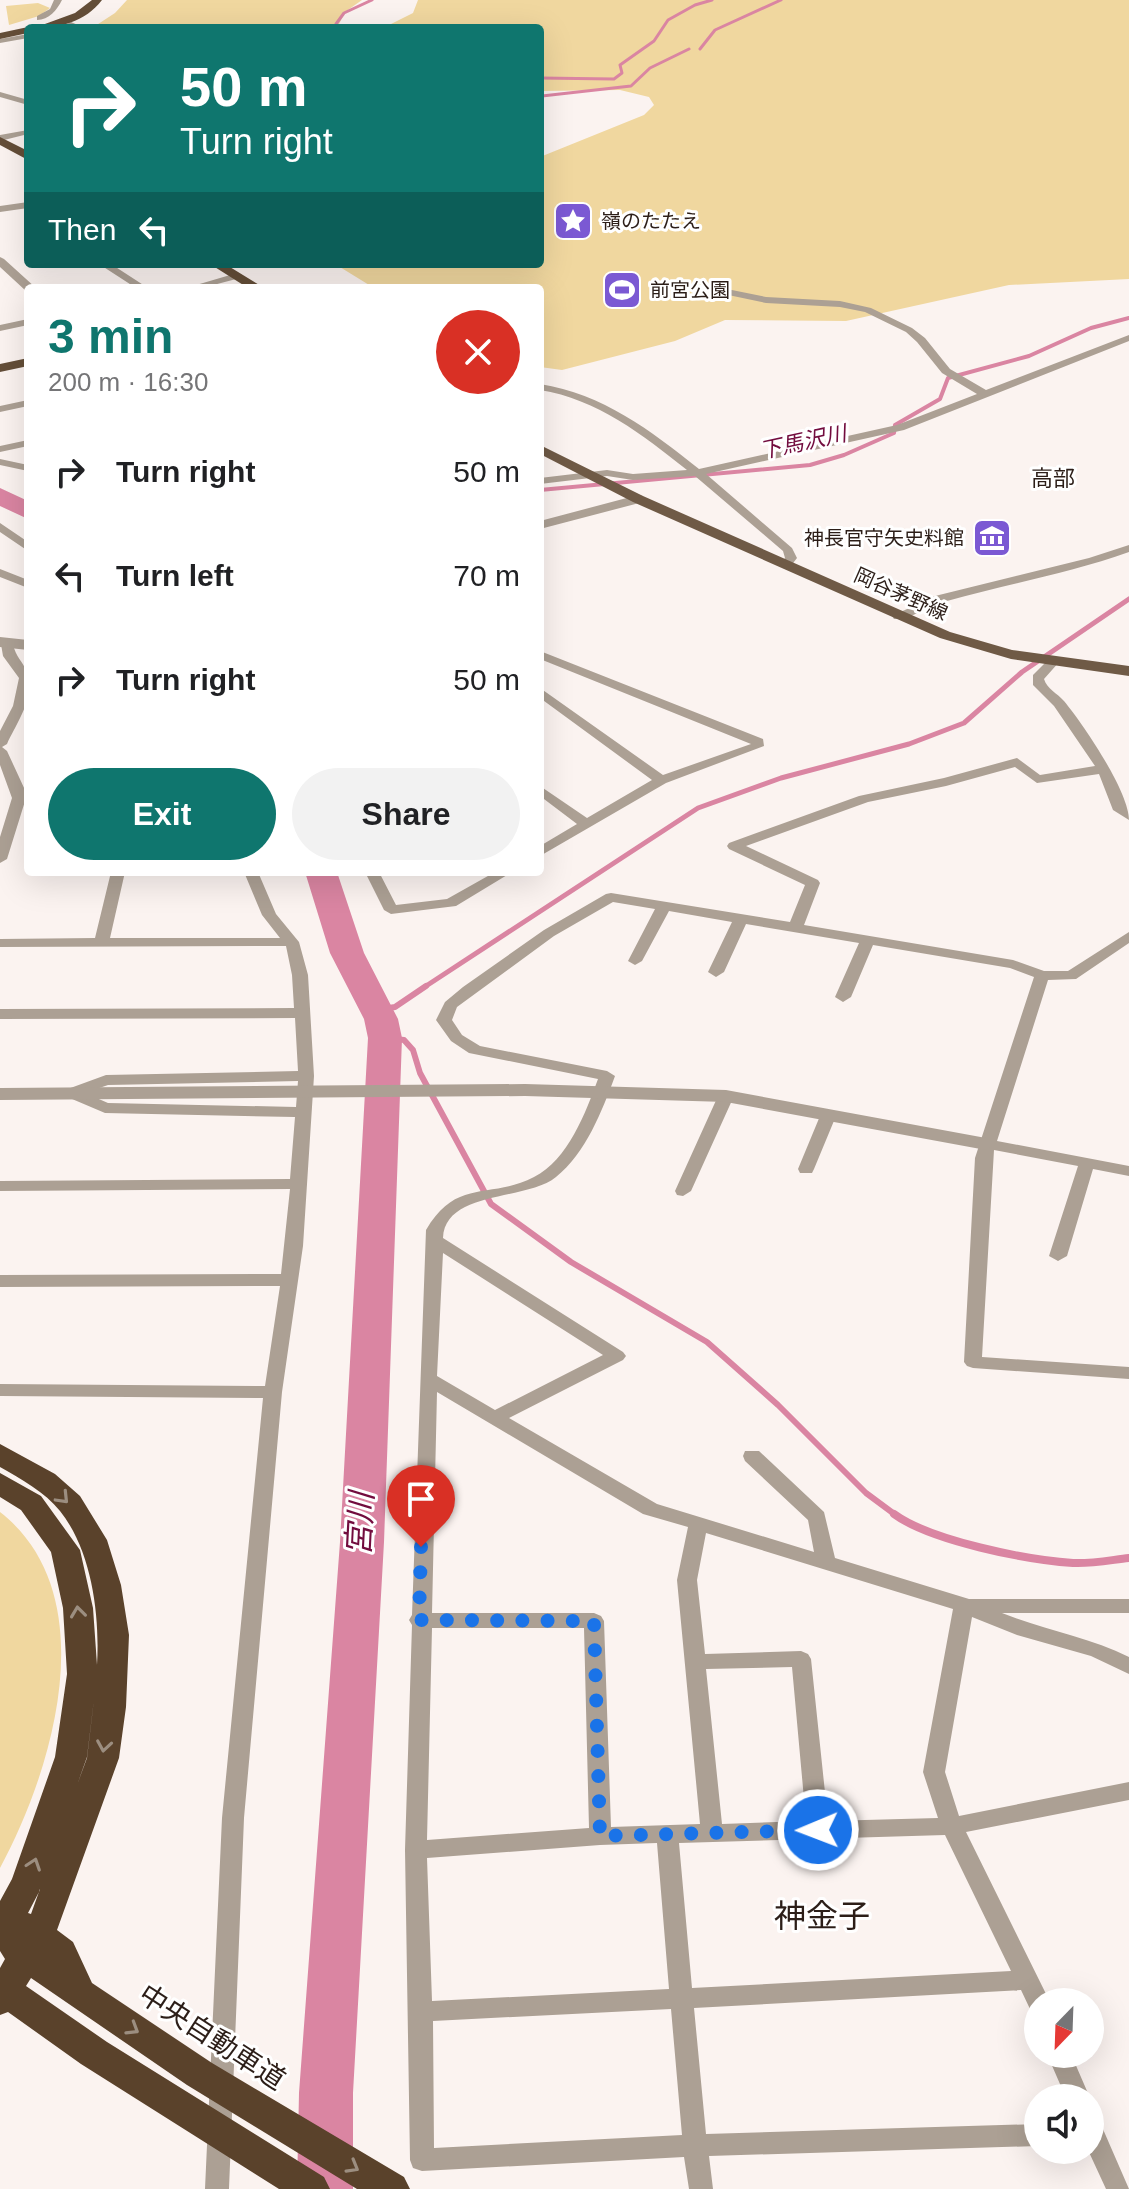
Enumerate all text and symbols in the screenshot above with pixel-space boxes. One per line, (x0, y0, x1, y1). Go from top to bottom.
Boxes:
text: 50 m (180, 55, 308, 118)
icon: right (48, 56, 152, 160)
text: Turn right (180, 121, 333, 162)
place icon: 嶺のたたえ (552, 200, 594, 242)
icon: left (132, 208, 176, 252)
place label: 嶺のたたえ (601, 210, 701, 232)
text: Then (48, 213, 116, 246)
sports icon: 前宮公園 (601, 269, 643, 311)
place label: 前宮公園 (650, 279, 730, 301)
text: 3 min (48, 310, 173, 363)
button: close (436, 310, 520, 394)
text: 200 m · 16:30 (48, 367, 208, 397)
water label: 下馬沢川 (757, 420, 851, 463)
icon: right (48, 450, 92, 494)
text: Turn right (116, 455, 255, 488)
text: 50 m (453, 455, 520, 488)
district label: 高部 (1031, 466, 1075, 491)
museum icon: 神長官守矢史料館 (971, 517, 1013, 559)
place label: 神長官守矢史料館 (804, 527, 964, 549)
icon: left (48, 554, 92, 598)
text: Turn left (116, 559, 234, 592)
text: 70 m (453, 559, 520, 592)
street label: 岡谷茅野線 (851, 564, 951, 624)
icon: right (48, 658, 92, 702)
text: Turn right (116, 663, 255, 696)
text: 50 m (453, 663, 520, 696)
button: Exit (48, 768, 276, 860)
button: Share (292, 768, 520, 860)
pin (387, 1465, 455, 1547)
icon: arrive (399, 1477, 443, 1521)
water label: 宮川 (340, 1488, 380, 1557)
one-way arrow (54, 1489, 69, 1504)
one-way arrow (69, 1605, 86, 1618)
one-way arrow (97, 1739, 114, 1753)
position arrow (776, 1788, 860, 1872)
one-way arrow (24, 1858, 40, 1872)
district label: 神金子 (774, 1898, 870, 1934)
street label: 中央自動車道 (133, 1978, 291, 2096)
north arrow (1024, 1988, 1104, 2068)
map controls (1024, 1988, 1104, 2164)
one-way arrow (124, 2019, 139, 2034)
button: sound (1024, 2084, 1104, 2164)
one-way arrow (344, 2157, 359, 2173)

